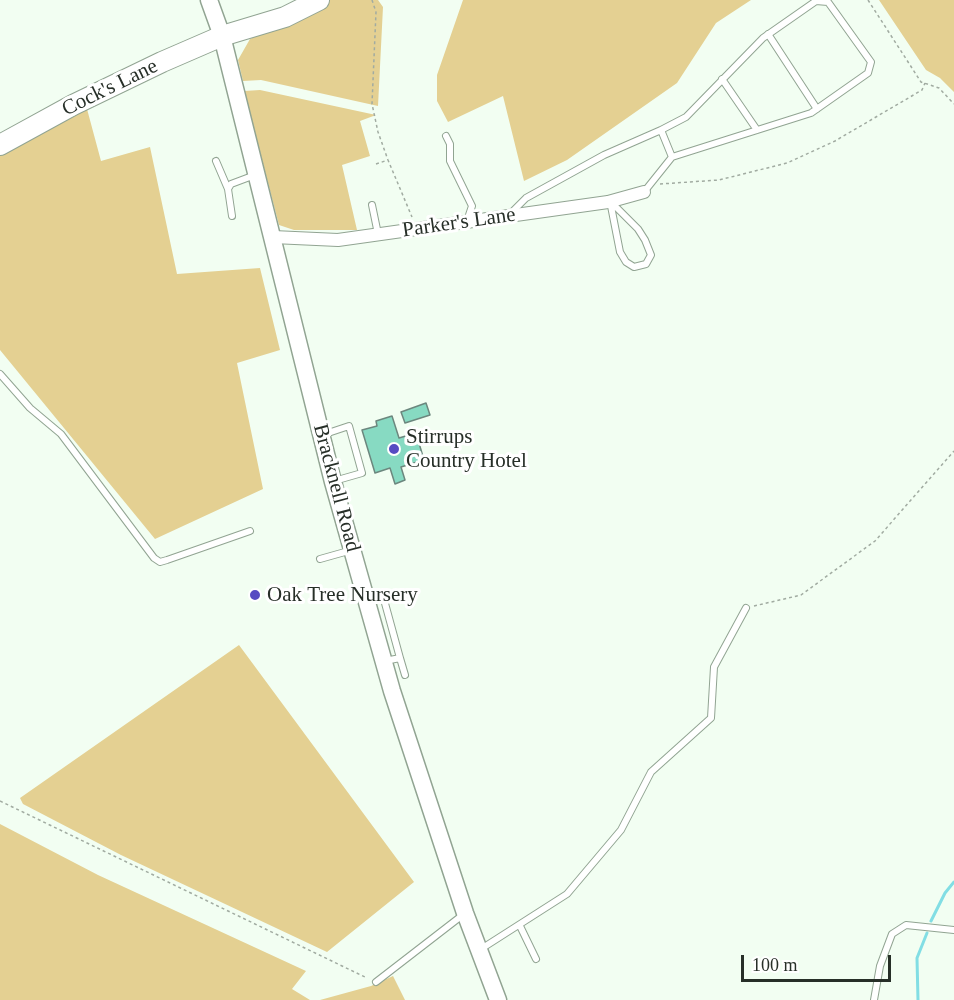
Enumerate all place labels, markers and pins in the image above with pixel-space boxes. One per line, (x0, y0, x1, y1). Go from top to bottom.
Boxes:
place label: Stirrups Country Hotel (406, 424, 527, 474)
marker: Stirrups Country Hotel (387, 442, 401, 456)
place label: Oak Tree Nursery (267, 582, 418, 608)
marker: Oak Tree Nursery (248, 588, 262, 602)

